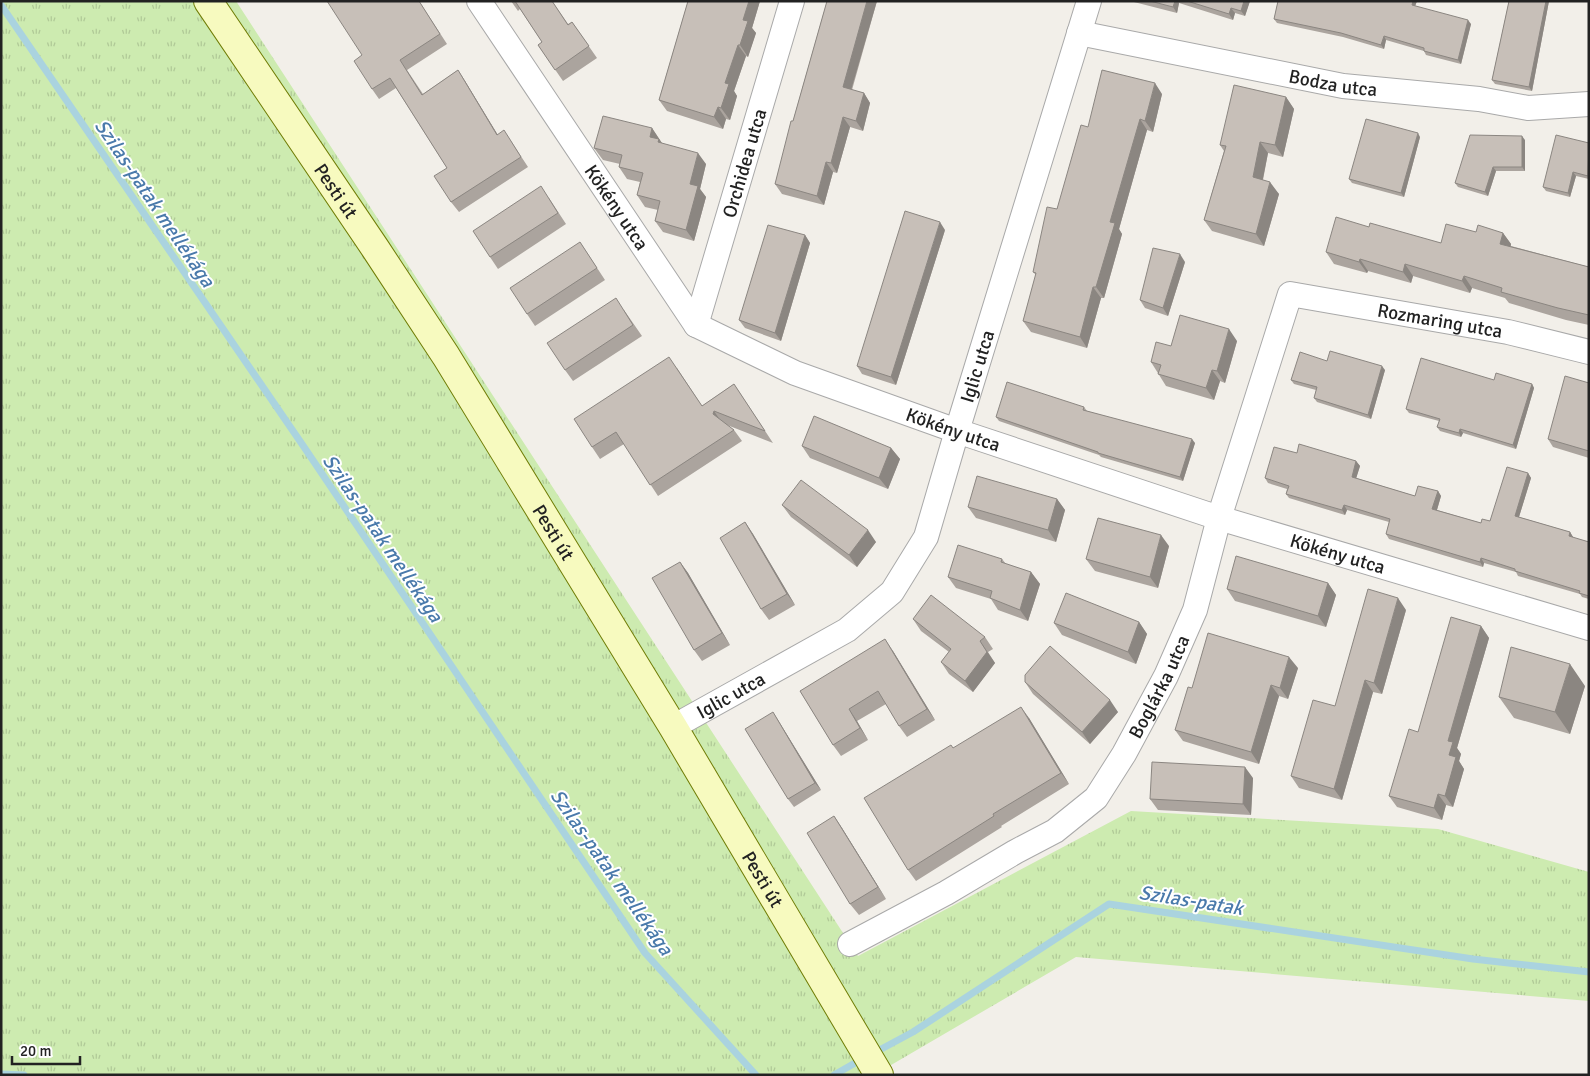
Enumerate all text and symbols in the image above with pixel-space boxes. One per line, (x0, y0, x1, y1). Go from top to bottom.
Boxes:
street label: Bodza utca (1287, 64, 1378, 102)
street label: Orchidea utca (717, 106, 772, 221)
water label: Szilas-patak mellékága (89, 115, 221, 293)
street label: Pesti út (308, 159, 363, 224)
street label: Kökény utca (579, 160, 653, 255)
street label: Rozmaring utca (1375, 298, 1504, 344)
street label: Iglic utca (955, 327, 1000, 406)
street label: Kökény utca (903, 403, 1003, 458)
water label: Szilas-patak mellékága (317, 450, 449, 628)
street label: Pesti út (527, 500, 579, 565)
street label: Kökény utca (1287, 529, 1388, 580)
street label: Boglárka utca (1124, 632, 1196, 743)
street label: Iglic utca (693, 667, 770, 724)
water label: Szilas-patak mellékága (545, 784, 679, 961)
street label: Pesti út (736, 847, 788, 912)
water label: Szilas-patak (1137, 880, 1247, 921)
scale bar (12, 1034, 80, 1066)
text: 20 m (20, 1042, 51, 1060)

